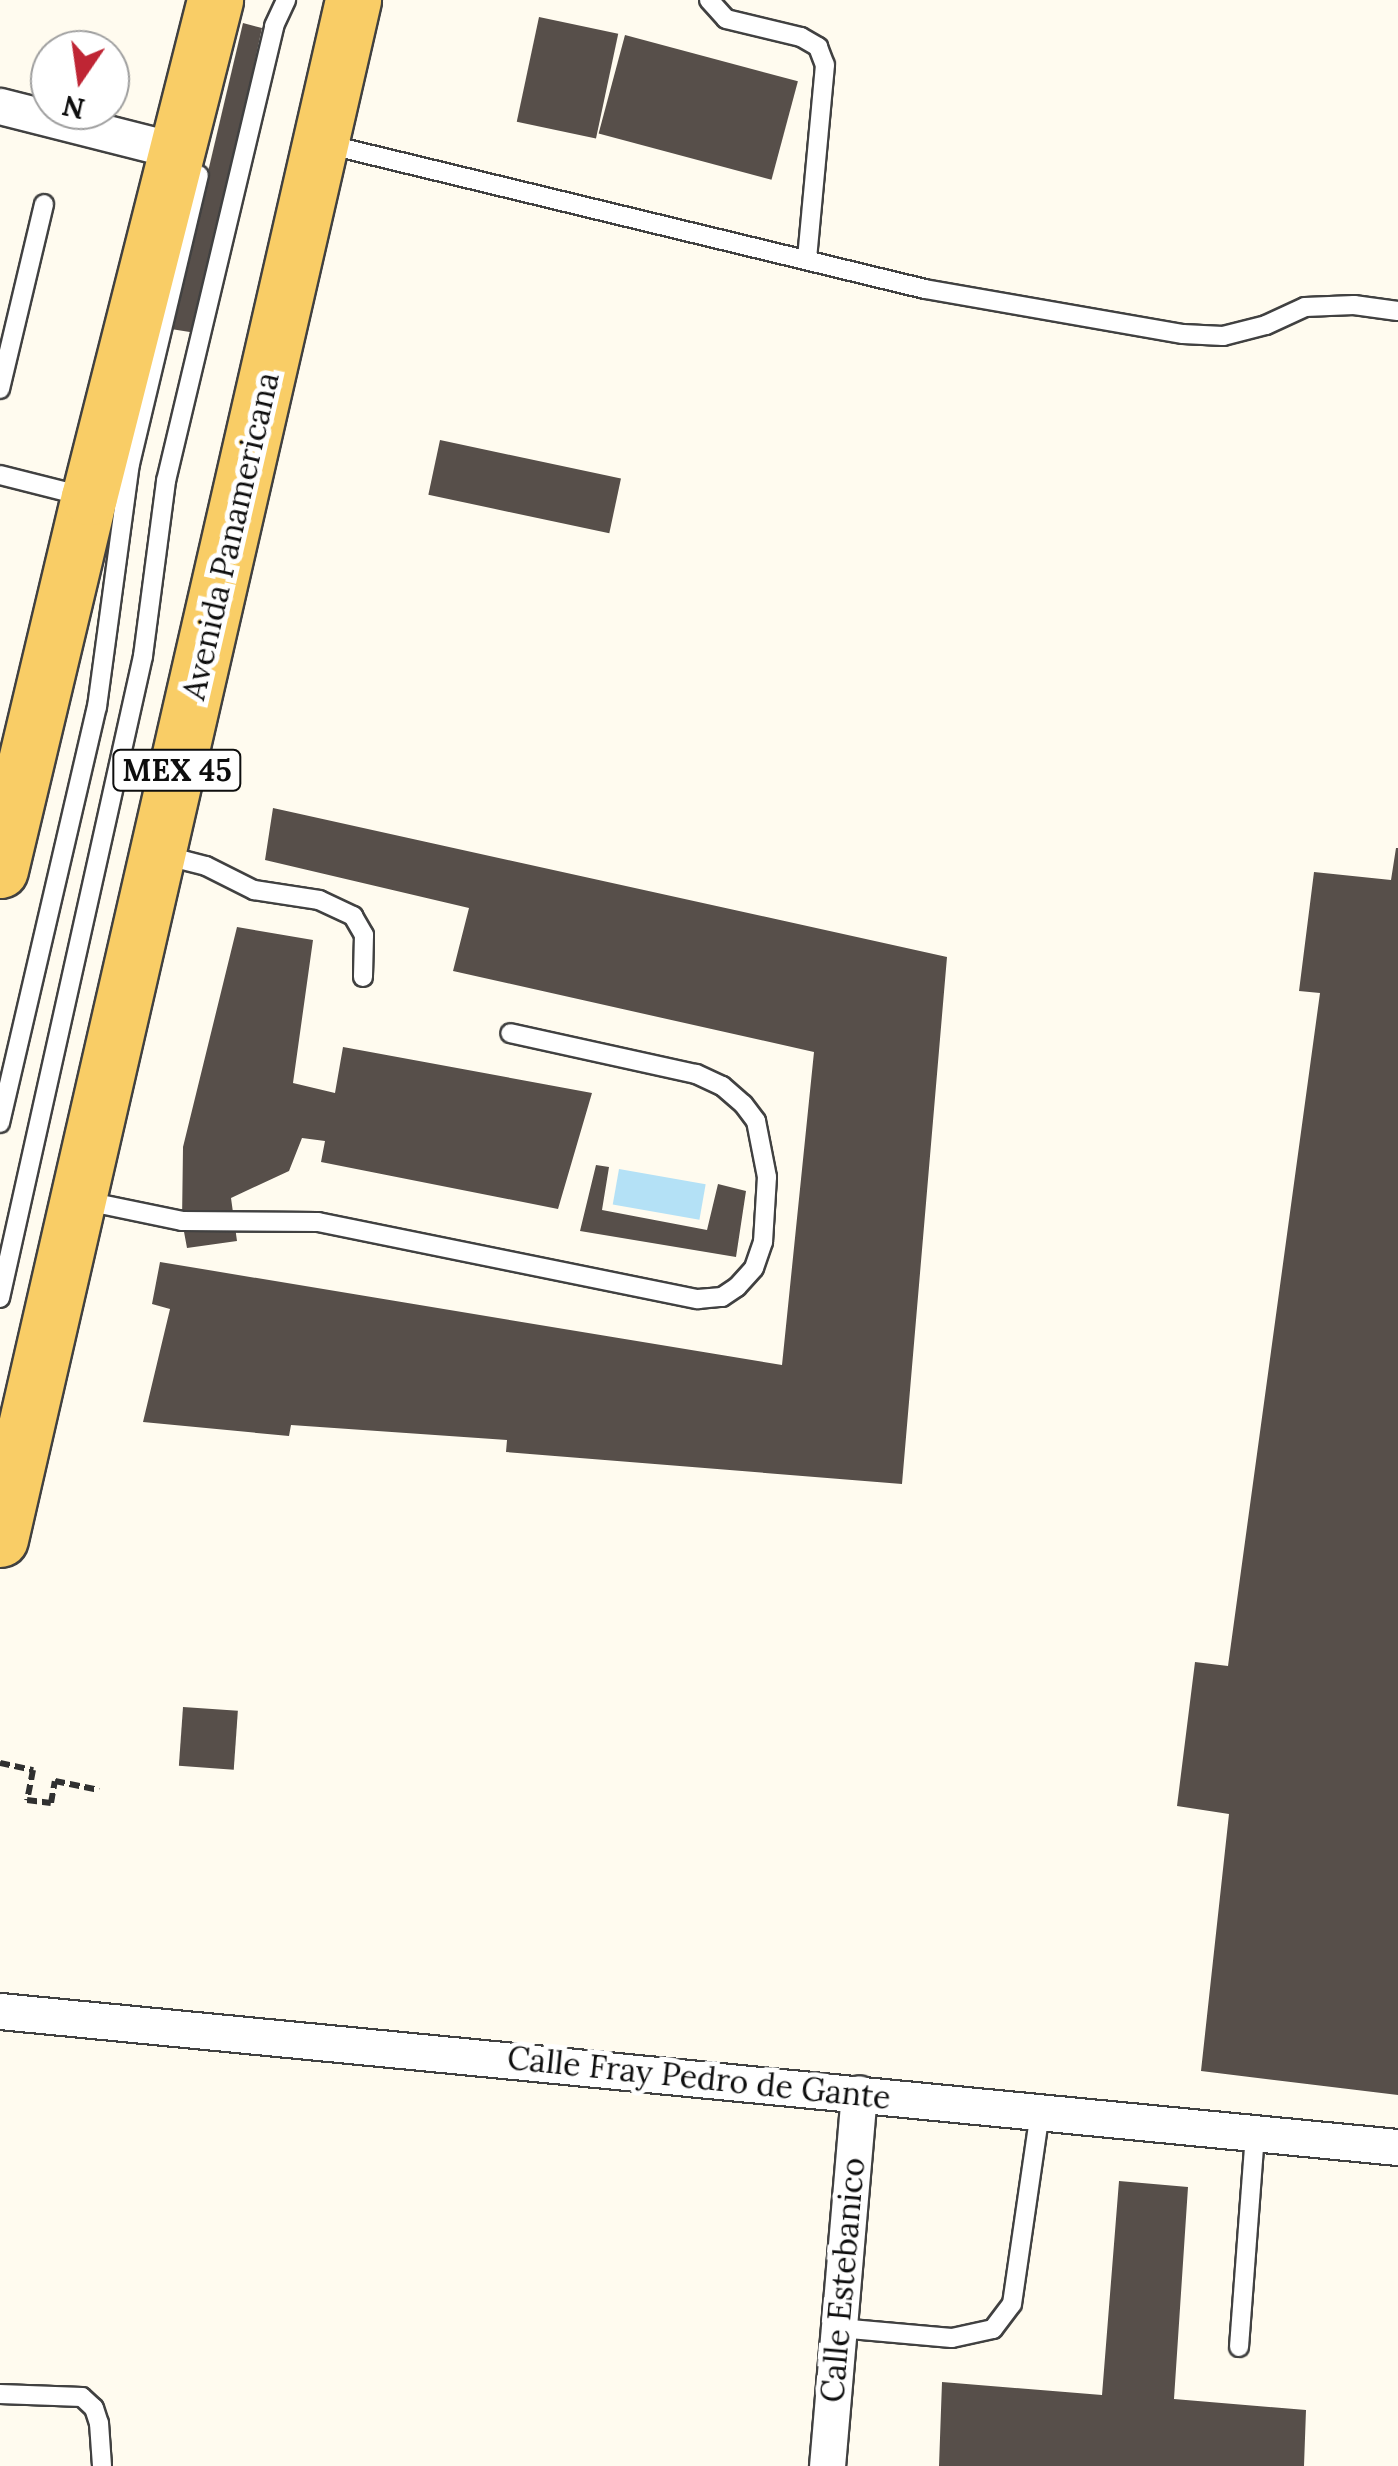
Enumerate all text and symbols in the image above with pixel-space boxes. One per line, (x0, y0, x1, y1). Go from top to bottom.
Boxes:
north arrow (30, 30, 130, 130)
text: N (59, 87, 88, 127)
street label: Avenida Panamericana (175, 368, 287, 704)
road number: MEX 45 (112, 745, 242, 795)
street label: Calle Fray Pedro de Gante (505, 2039, 893, 2117)
street label: Calle Estebanico (813, 2156, 873, 2404)

